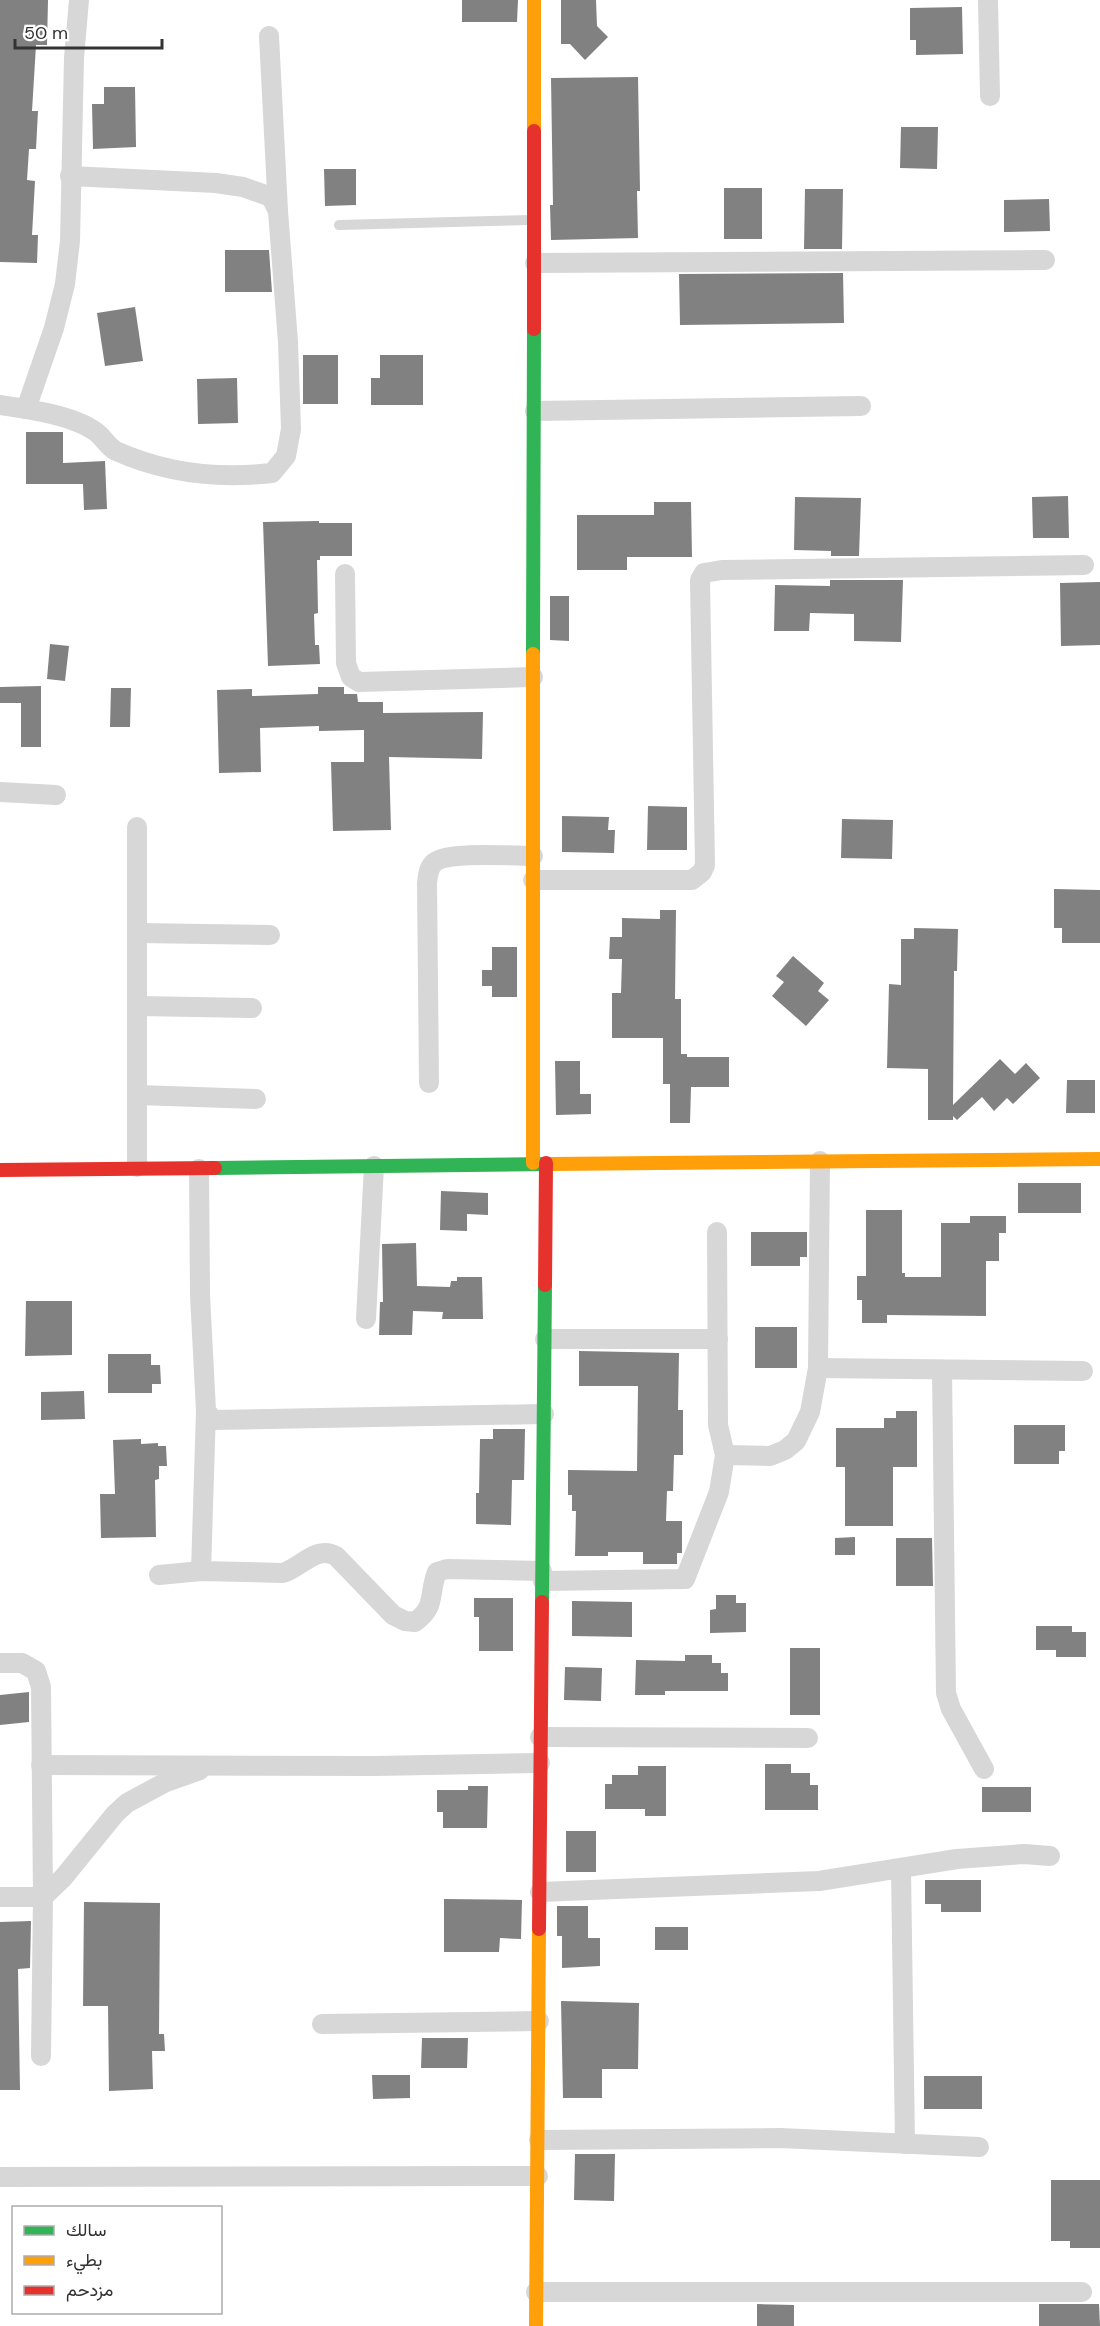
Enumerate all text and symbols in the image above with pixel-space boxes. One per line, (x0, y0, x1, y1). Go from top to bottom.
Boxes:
scale bar (15, 12, 162, 50)
text: 50 m (24, 21, 68, 45)
legend (12, 2206, 222, 2314)
text: سالك (66, 2218, 106, 2242)
text: بطيء (66, 2248, 102, 2275)
text: مزدحم (66, 2278, 113, 2302)

